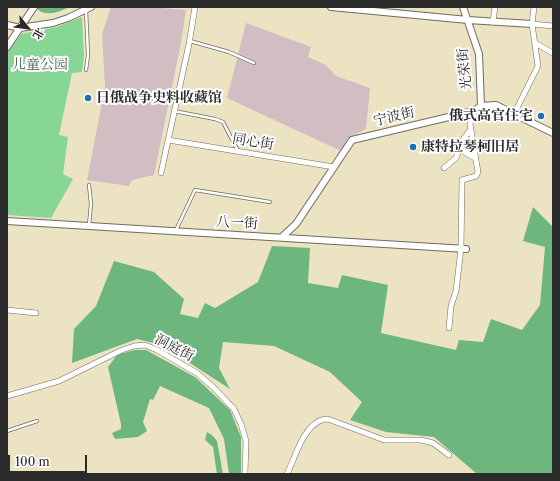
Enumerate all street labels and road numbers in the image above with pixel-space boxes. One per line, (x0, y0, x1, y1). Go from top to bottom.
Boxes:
street label: 光荣街 (454, 47, 476, 91)
street label: 宁波街 (372, 104, 416, 130)
street label: 同心街 (231, 130, 275, 154)
street label: 八一街 (216, 214, 258, 232)
street label: 洞庭街 (151, 331, 197, 365)

